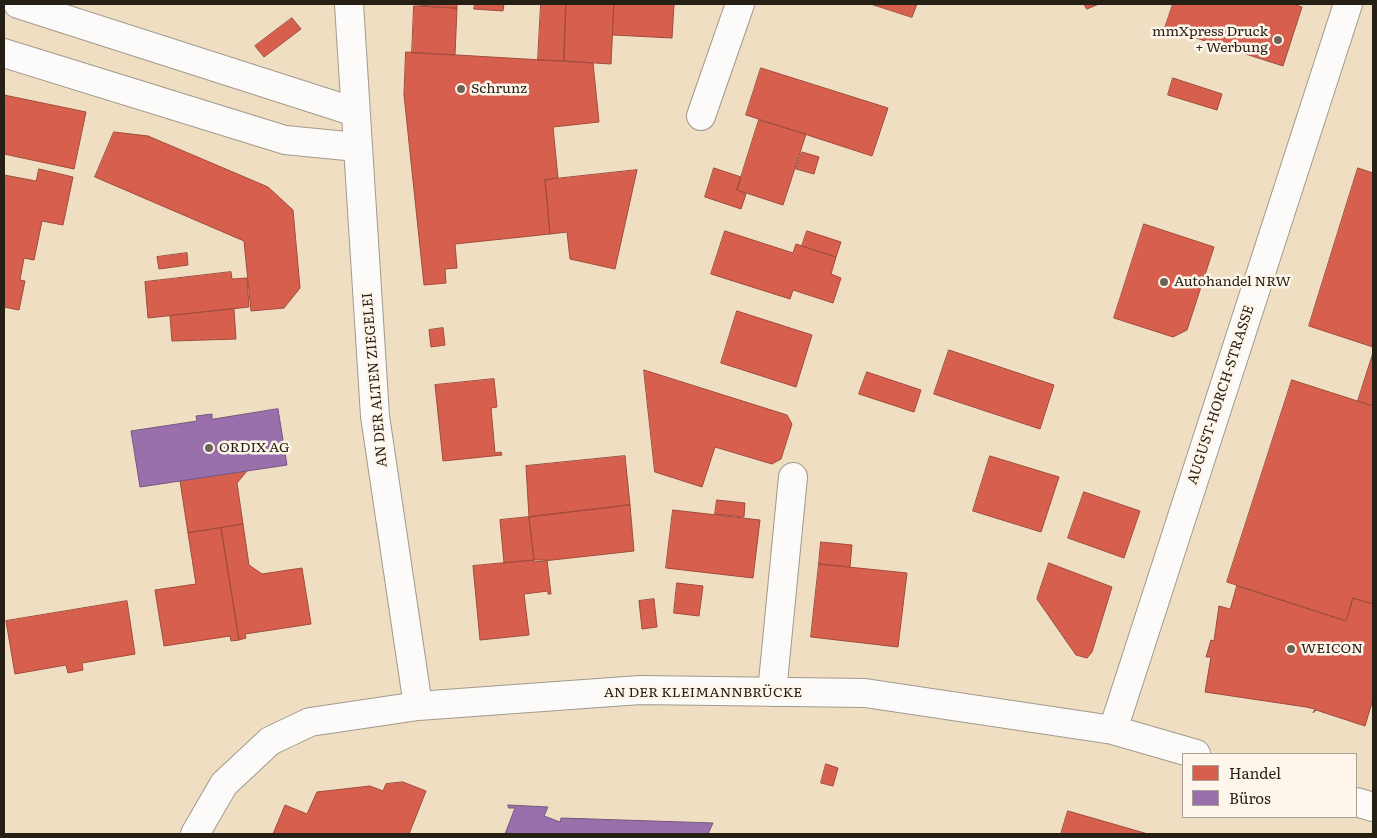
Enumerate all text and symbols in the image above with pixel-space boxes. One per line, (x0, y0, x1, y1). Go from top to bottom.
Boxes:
place label: mmXpress Druck + Werbung (1152, 24, 1268, 56)
marker: mmXpress Druck + Werbung (1272, 34, 1284, 46)
place label: Schrunz (471, 81, 527, 97)
marker: Schrunz (455, 83, 467, 95)
place label: Autohandel NRW (1174, 274, 1291, 290)
marker: Autohandel NRW (1158, 276, 1170, 288)
street label: AN DER ALTEN ZIEGELEI (359, 292, 391, 468)
street label: AUGUST-HORCH-STRASSE (1184, 303, 1258, 487)
place label: ORDIX AG (219, 440, 289, 456)
marker: ORDIX AG (203, 442, 215, 454)
place label: WEICON (1301, 641, 1363, 657)
marker: WEICON (1285, 643, 1297, 655)
street label: AN DER KLEIMANNBRÜCKE (604, 685, 802, 701)
legend (1182, 753, 1357, 818)
text: Handel (1229, 761, 1281, 784)
text: Büros (1229, 786, 1271, 809)

